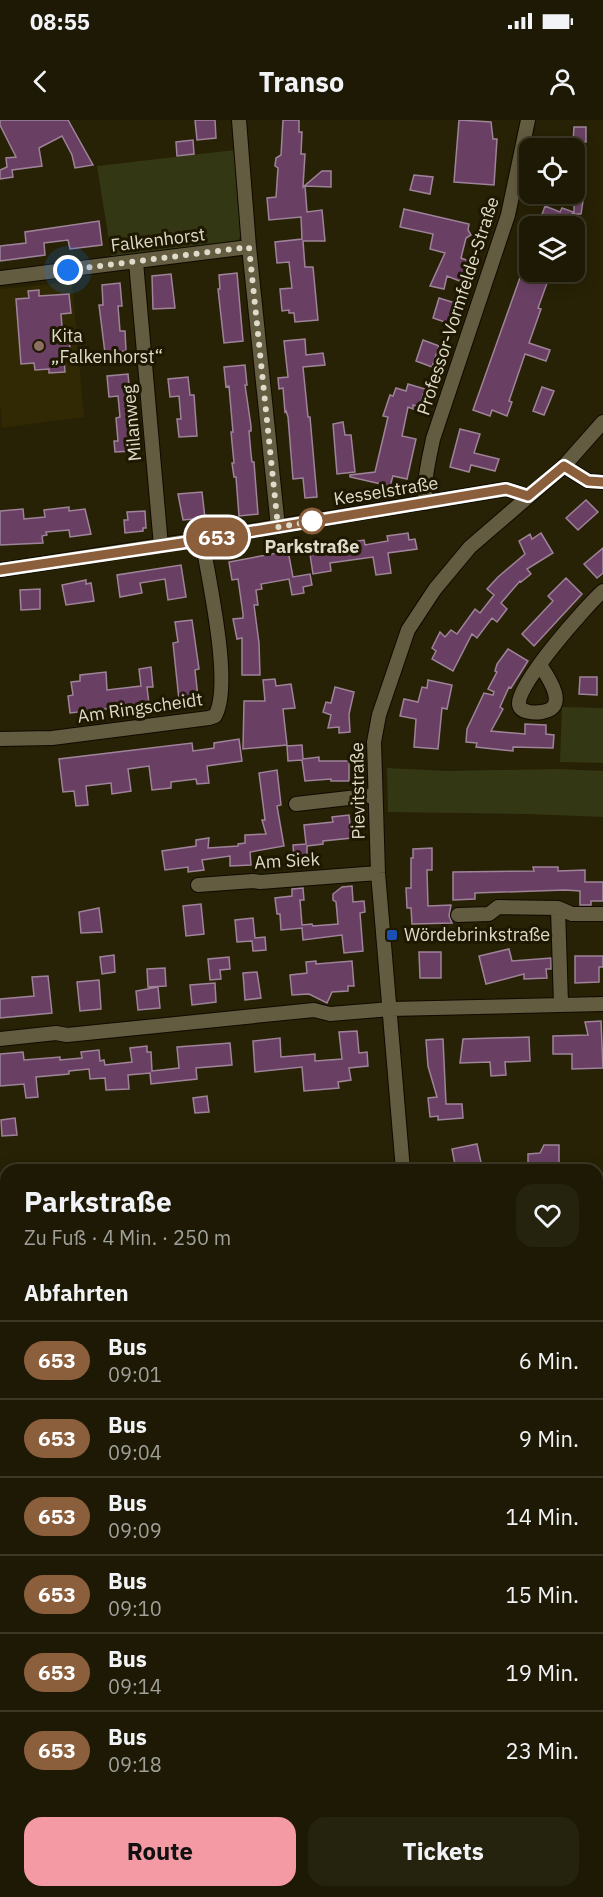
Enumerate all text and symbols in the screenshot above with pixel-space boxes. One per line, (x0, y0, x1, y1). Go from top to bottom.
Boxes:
text: 08:55 (30, 7, 90, 36)
text: Transo (259, 64, 344, 99)
icon: back (24, 65, 57, 98)
icon: person (546, 65, 579, 98)
map controls (519, 138, 585, 282)
button: locate (519, 138, 585, 204)
street label: Professor-Vormfelde-Straße (411, 194, 504, 418)
button: layers (519, 216, 585, 282)
street label: Falkenhorst (109, 222, 206, 257)
your location (53, 255, 83, 285)
place label: Kita „Falkenhorst“ (51, 324, 163, 368)
marker: Kita „Falkenhorst“ (32, 339, 46, 353)
street label: Milanweg (117, 383, 146, 462)
street label: Kesselstraße (332, 471, 440, 510)
marker: Parkstraße (299, 508, 325, 534)
line badge: 653 (182, 518, 252, 556)
text: 653 (198, 523, 236, 551)
place label: Parkstraße (264, 535, 360, 558)
street label: Am Ringscheidt (76, 687, 204, 728)
street label: Pievitstraße (345, 742, 370, 840)
street label: Am Siek (254, 847, 321, 874)
place label: Wördebrinkstraße (404, 923, 550, 946)
marker: Wördebrinkstraße (385, 928, 399, 942)
text: Parkstraße (24, 1183, 172, 1220)
button: heart (516, 1184, 579, 1247)
text: Zu Fuß · 4 Min. · 250 m (24, 1224, 231, 1251)
text: Abfahrten (24, 1278, 129, 1307)
text: Bus (108, 1332, 147, 1361)
text: 653 (38, 1346, 76, 1374)
text: 6 Min. (519, 1346, 579, 1375)
text: 09:01 (108, 1361, 162, 1388)
text: Bus (108, 1410, 147, 1439)
text: 653 (38, 1424, 76, 1452)
text: 9 Min. (519, 1424, 579, 1453)
text: 09:04 (108, 1439, 162, 1466)
text: Bus (108, 1488, 147, 1517)
text: 653 (38, 1502, 76, 1530)
text: 14 Min. (506, 1502, 579, 1531)
text: 09:09 (108, 1517, 162, 1544)
text: Bus (108, 1566, 147, 1595)
text: 653 (38, 1580, 76, 1608)
text: 15 Min. (506, 1580, 579, 1609)
text: 09:10 (108, 1595, 162, 1622)
text: Bus (108, 1644, 147, 1673)
text: 653 (38, 1658, 76, 1686)
text: 19 Min. (506, 1658, 579, 1687)
text: 09:14 (108, 1673, 162, 1700)
text: Bus (108, 1722, 147, 1751)
text: 653 (38, 1736, 76, 1764)
text: 23 Min. (506, 1736, 579, 1765)
text: 09:18 (108, 1751, 162, 1778)
button: Route (24, 1817, 296, 1886)
button: Tickets (308, 1817, 579, 1886)

